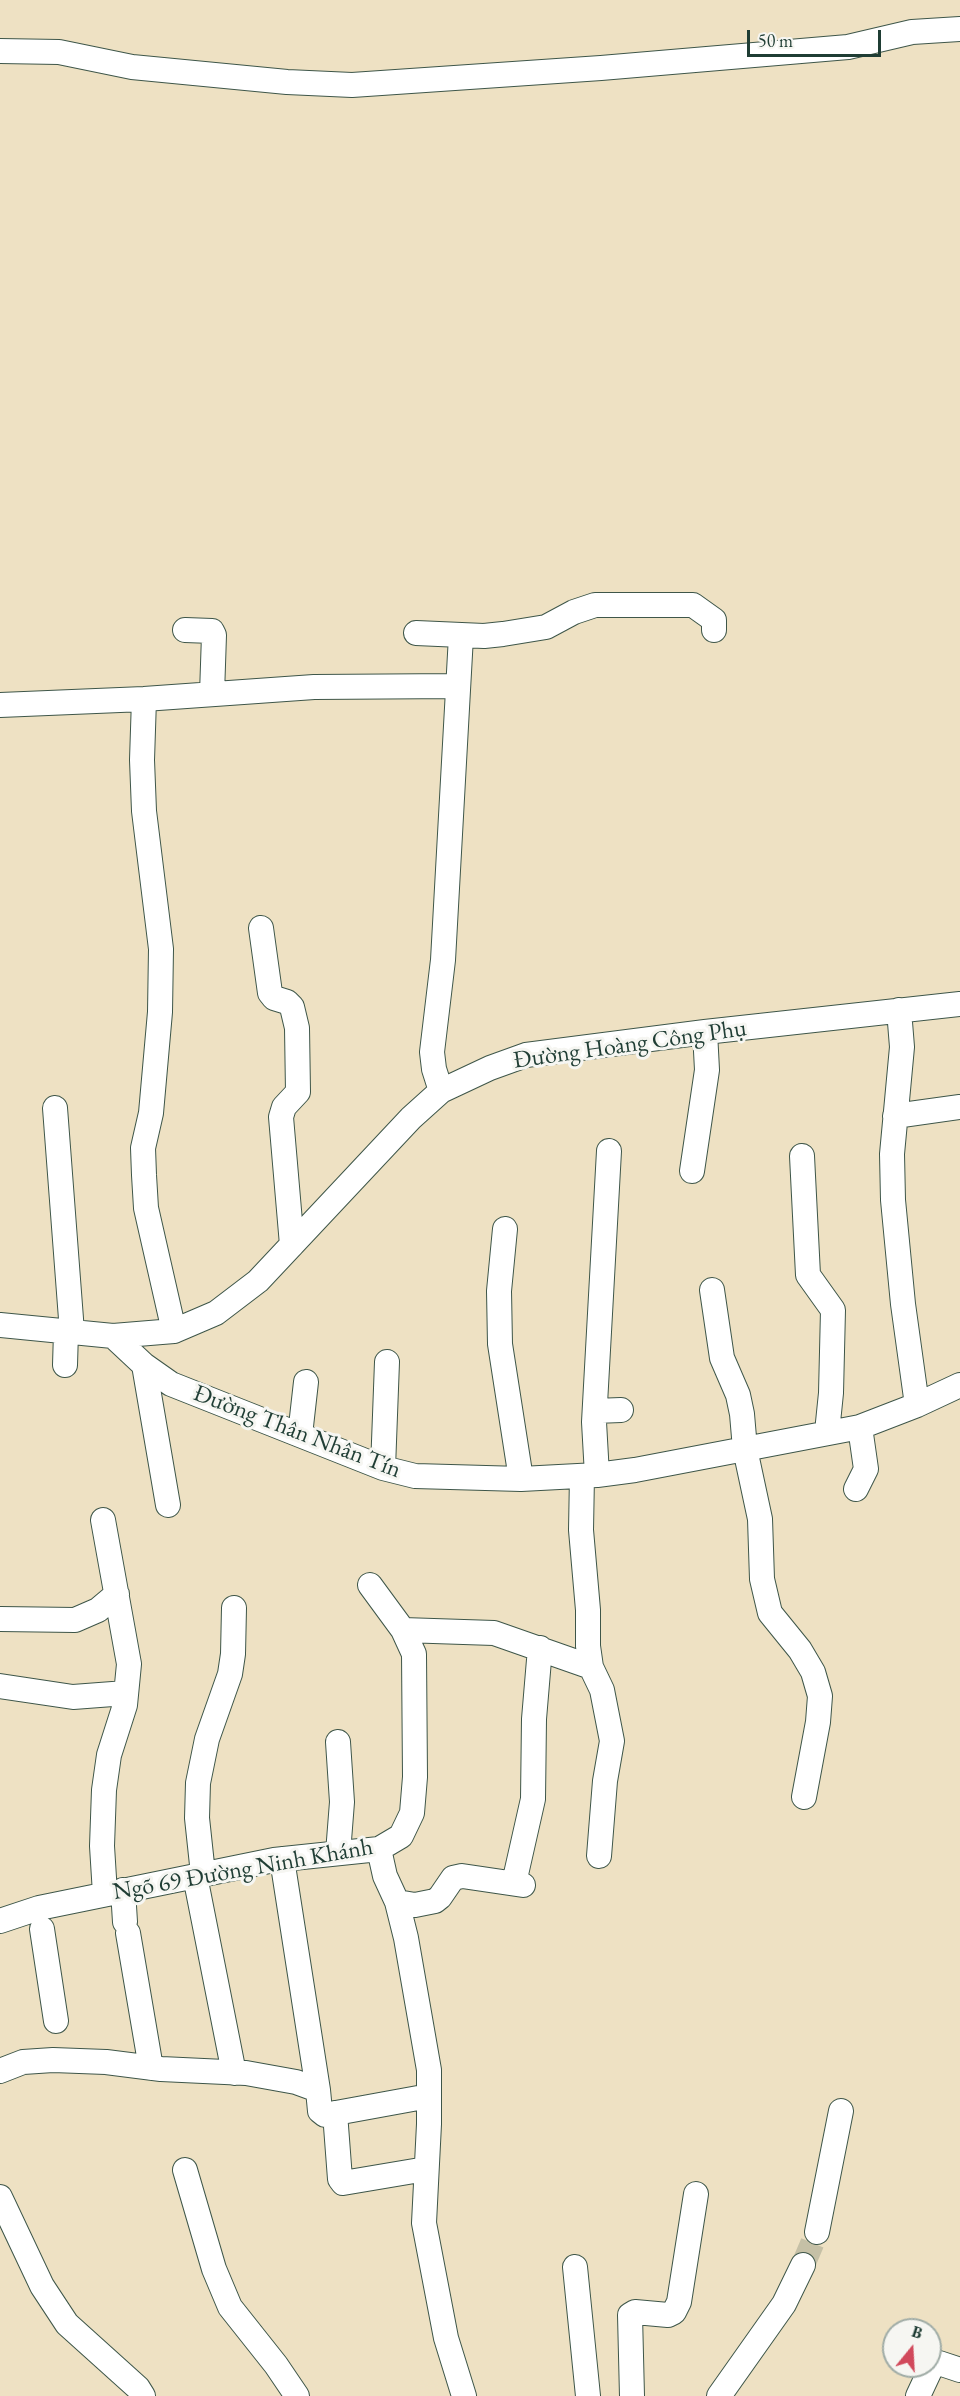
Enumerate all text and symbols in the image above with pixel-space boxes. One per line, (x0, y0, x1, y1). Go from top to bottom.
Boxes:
scale bar (750, 18, 884, 56)
text: 50 m (758, 29, 793, 52)
street label: Đường Hoàng Công Phụ (512, 1014, 748, 1076)
street label: Đường Thân Nhân Tín (189, 1379, 405, 1485)
street label: Ngõ 69 Đường Ninh Khánh (111, 1833, 375, 1907)
north arrow (882, 2318, 942, 2378)
text: B (909, 2321, 925, 2344)

